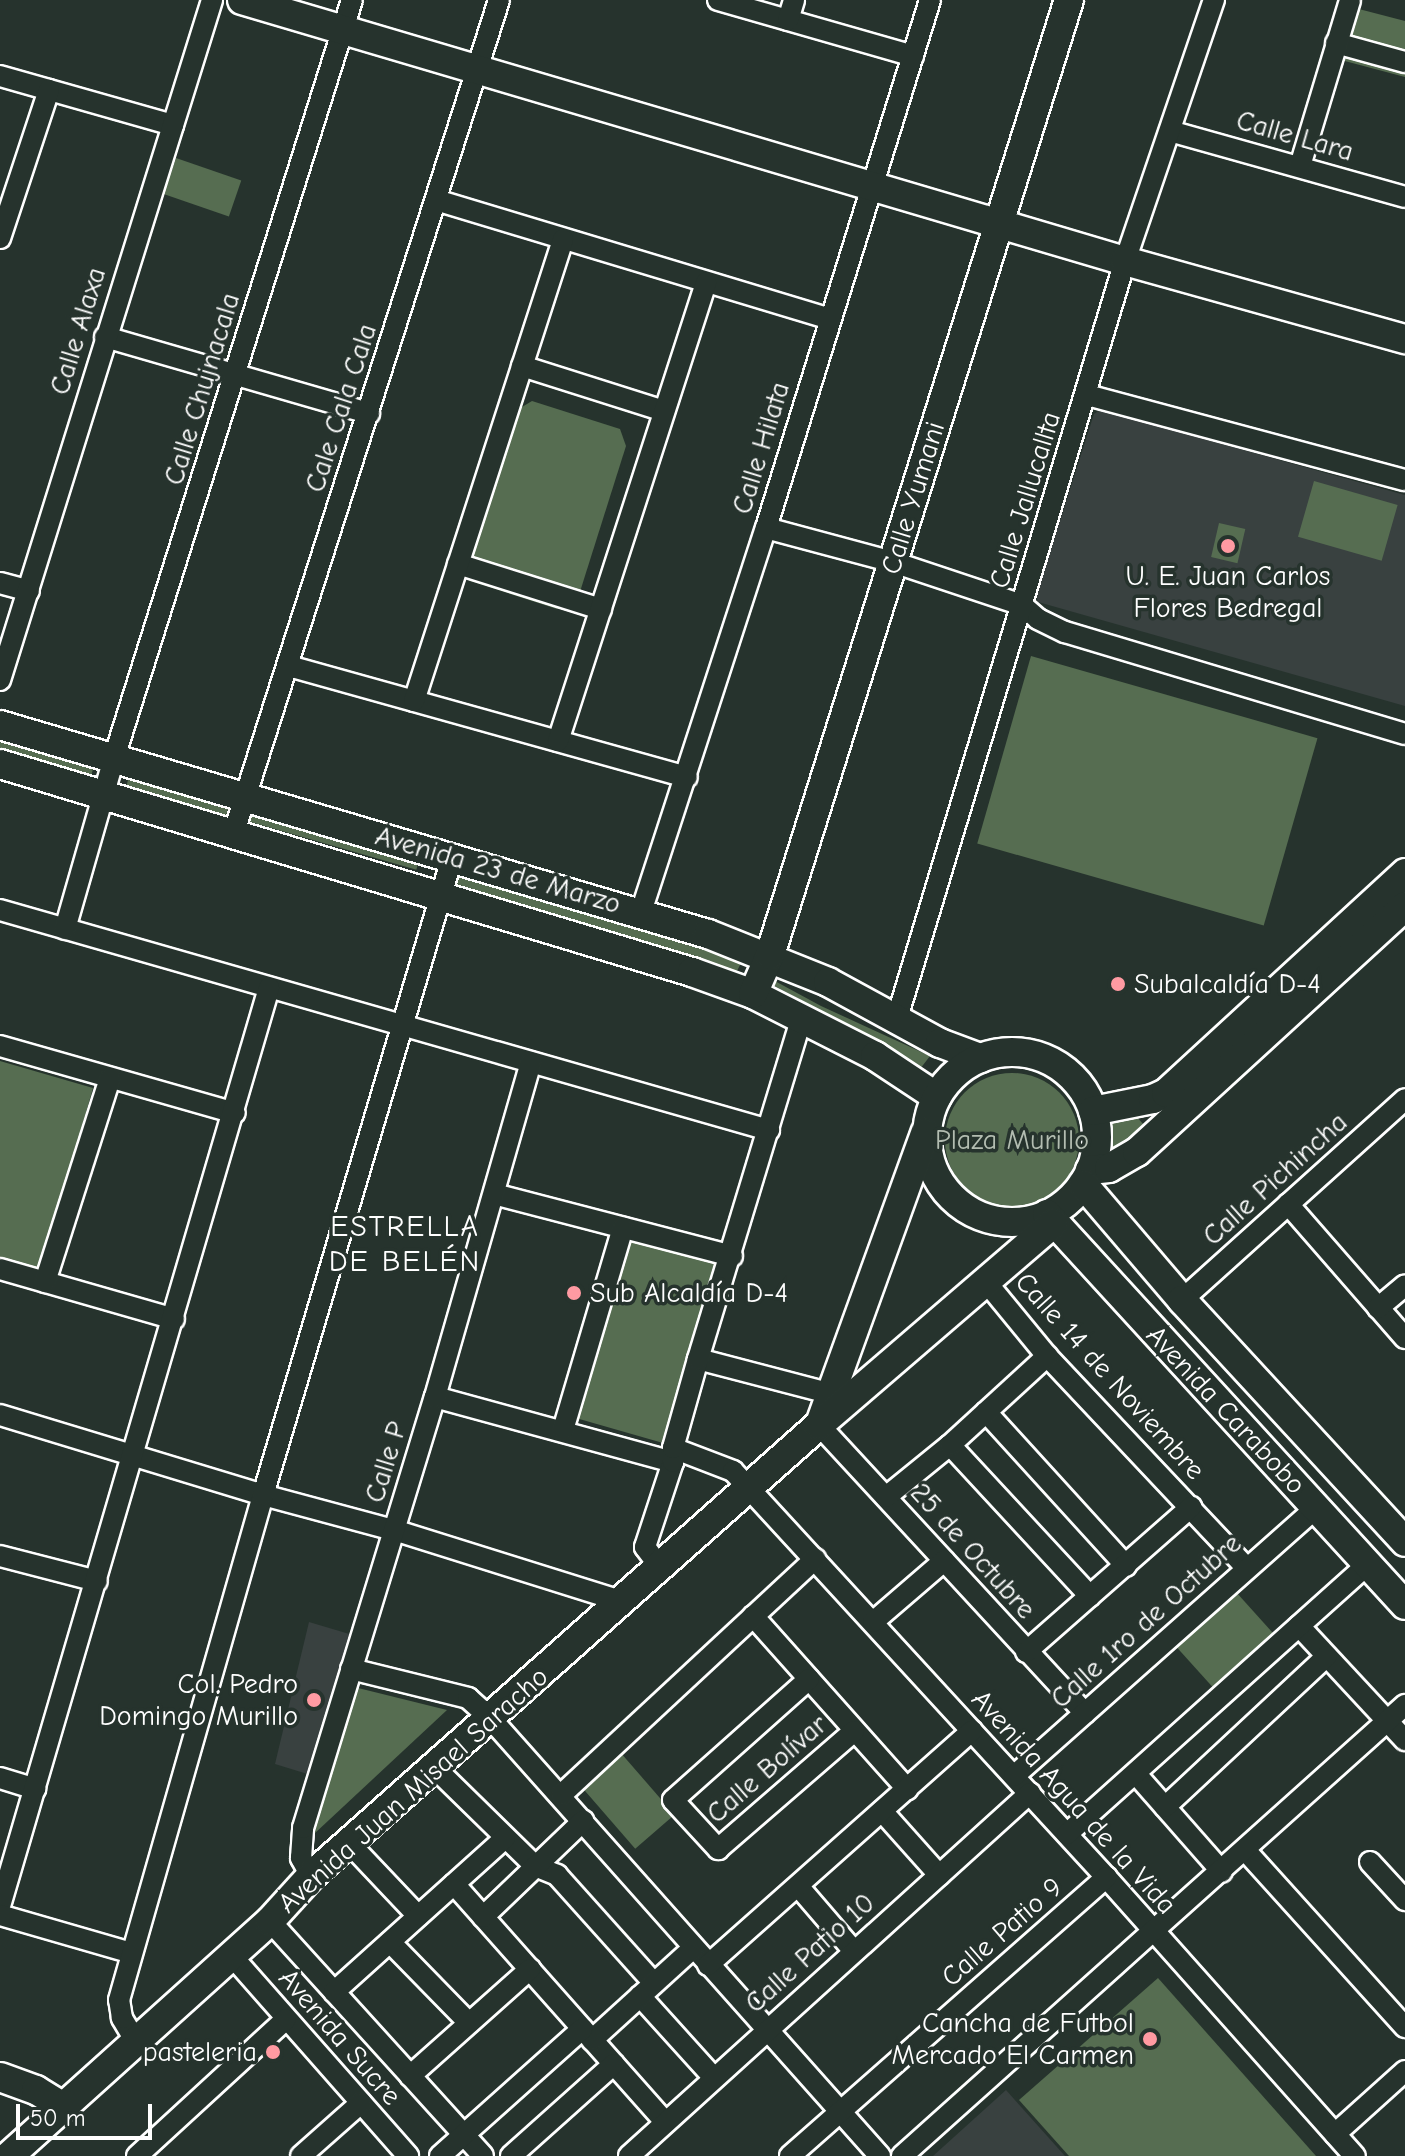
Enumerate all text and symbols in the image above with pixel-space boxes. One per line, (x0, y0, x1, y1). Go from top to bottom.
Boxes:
street label: Calle Lara (1233, 103, 1357, 169)
street label: Calle Alaxa (43, 263, 113, 399)
street label: Calle Chujnacala (157, 289, 247, 489)
street label: Cale Cala Cala (298, 320, 384, 496)
street label: Calle Hilata (725, 378, 797, 518)
street label: Calle Jallucallta (982, 408, 1068, 592)
street label: Calle Yumani (874, 418, 952, 578)
marker: U. E. Juan Carlos Flores Bedregal (1219, 537, 1237, 555)
place label: U. E. Juan Carlos Flores Bedregal (1125, 559, 1331, 625)
street label: Avenida 23 de Marzo (371, 819, 625, 921)
place label: Subalcaldía D-4 (1134, 967, 1321, 1001)
marker: Subalcaldía D-4 (1109, 975, 1127, 993)
street label: Calle Pichincha (1196, 1105, 1354, 1253)
park label: Plaza Murillo (935, 1123, 1089, 1157)
district label: ESTRELLA DE BELÉN (329, 1209, 481, 1280)
street label: Calle 14 de Noviembre (1008, 1265, 1212, 1487)
place label: Sub Alcaldía D-4 (590, 1276, 788, 1310)
marker: Sub Alcaldía D-4 (565, 1284, 583, 1302)
street label: Avenida Carabobo (1139, 1319, 1313, 1501)
street label: Calle P (358, 1417, 414, 1507)
street label: 25 de Octubre (903, 1476, 1043, 1626)
street label: Calle 1ro de Octubre (1044, 1527, 1248, 1715)
street label: Avenida Juan Misael Saracho (271, 1660, 555, 1920)
place label: Col. Pedro Domingo Murillo (99, 1667, 298, 1733)
street label: Avenida Agua de la Vida (965, 1683, 1183, 1921)
marker: Col. Pedro Domingo Murillo (305, 1691, 323, 1709)
street label: Calle Bolívar (700, 1708, 834, 1830)
street label: Calle Patio 9 (935, 1870, 1069, 1994)
street label: Calle Patio 10 (738, 1886, 882, 2020)
street label: Avenida Sucre (272, 1962, 408, 2112)
place label: Cancha de Futbol Mercado El Carmen (891, 2006, 1134, 2072)
marker: Cancha de Futbol Mercado El Carmen (1141, 2030, 1159, 2048)
place label: pasteleria (143, 2035, 257, 2069)
marker: pasteleria (264, 2043, 282, 2061)
scale bar (20, 2088, 156, 2138)
text: 50 m (30, 2104, 86, 2132)

